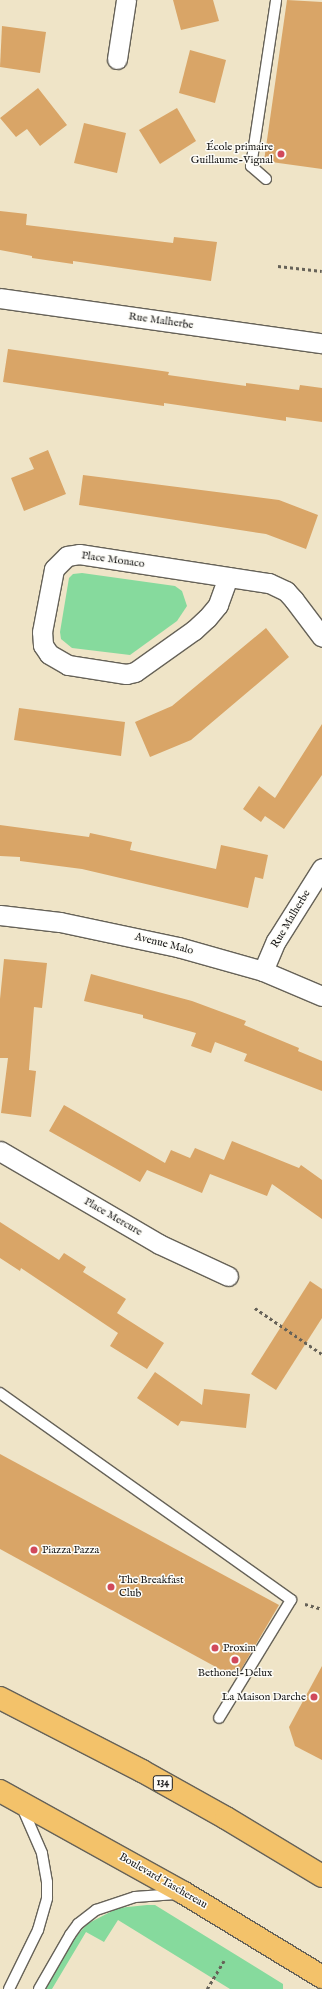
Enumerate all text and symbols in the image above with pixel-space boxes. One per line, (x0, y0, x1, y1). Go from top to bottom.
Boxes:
place label: École primaire Guillaume-Vignal (191, 141, 273, 167)
marker: École primaire Guillaume-Vignal (276, 149, 286, 159)
street label: Rue Malherbe (128, 310, 194, 332)
street label: Place Monaco (81, 549, 145, 571)
street label: Rue Malherbe (268, 888, 314, 950)
street label: Avenue Malo (133, 930, 195, 958)
street label: Place Mercure (81, 1195, 145, 1239)
place label: Piazza Pazza (42, 1543, 99, 1557)
marker: Piazza Pazza (29, 1545, 39, 1555)
place label: The Breakfast Club (119, 1574, 184, 1600)
marker: The Breakfast Club (106, 1582, 116, 1592)
place label: Proxim (223, 1641, 256, 1655)
marker: Proxim (210, 1643, 220, 1653)
marker: Bethonel-Delux (230, 1655, 240, 1665)
place label: Bethonel-Delux (198, 1666, 272, 1680)
place label: La Maison Darche (222, 1690, 306, 1704)
marker: La Maison Darche (309, 1692, 319, 1702)
road number: 134 (152, 1775, 174, 1791)
street label: Boulevard Taschereau (117, 1850, 209, 1912)

